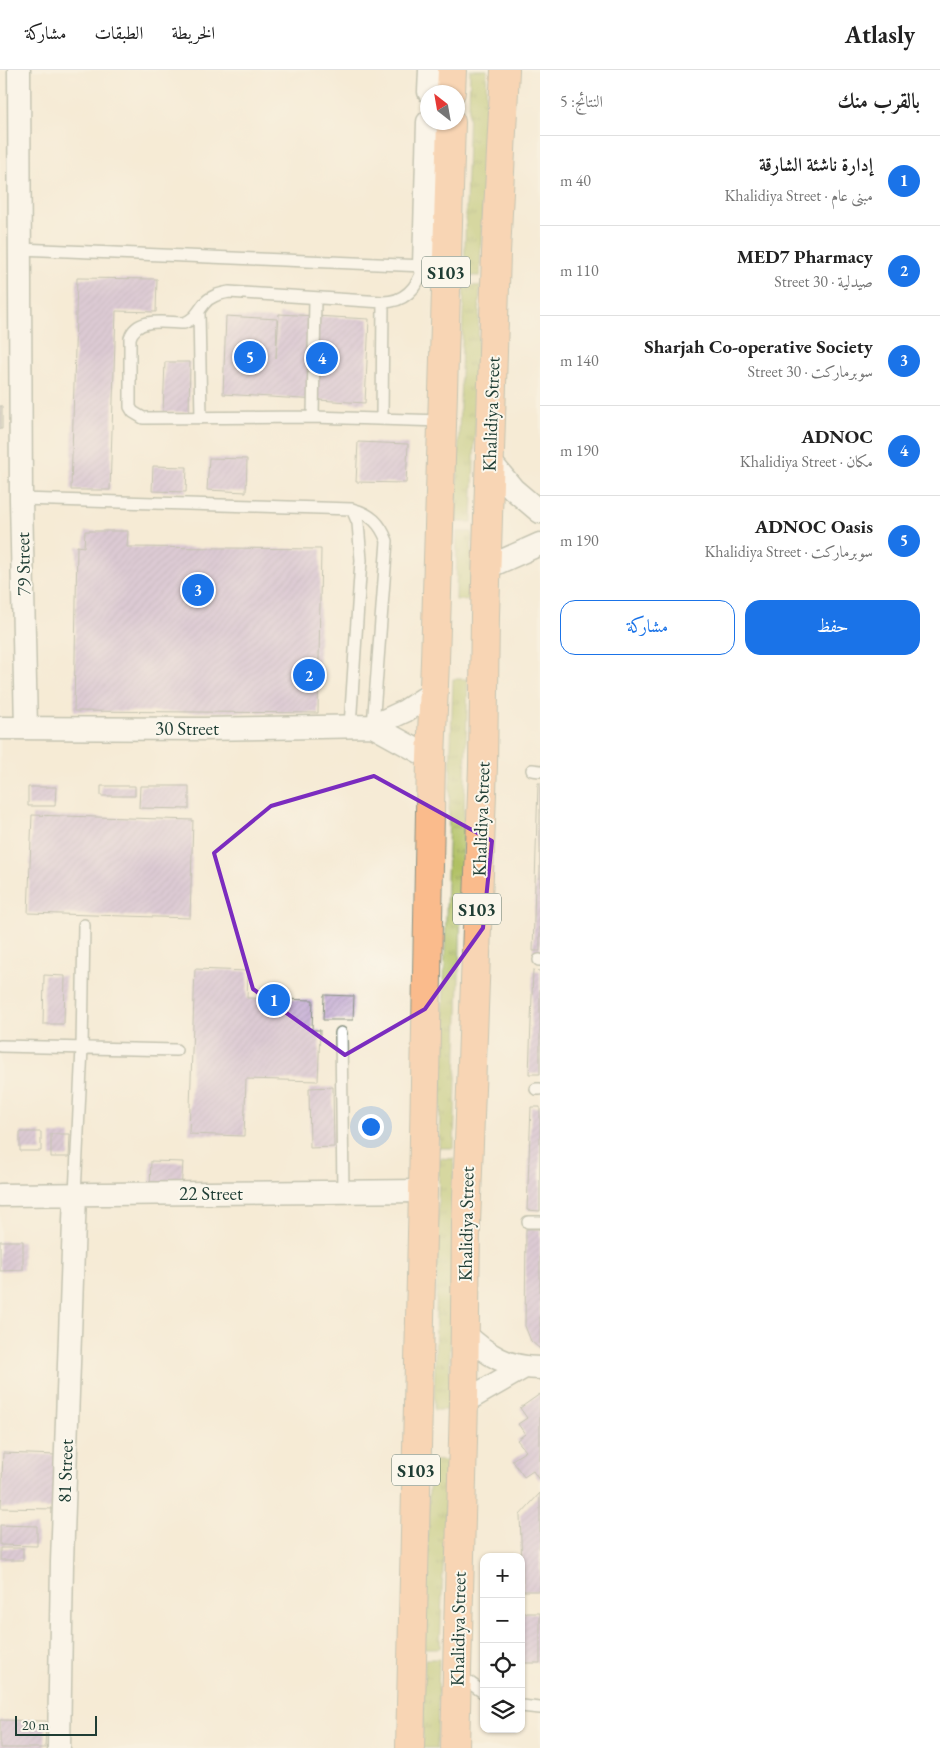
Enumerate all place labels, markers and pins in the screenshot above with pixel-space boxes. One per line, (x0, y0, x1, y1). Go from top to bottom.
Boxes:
pin: 5 (234, 338, 266, 376)
pin: 4 (306, 339, 338, 377)
pin: 3 (182, 571, 214, 609)
pin: 2 (293, 656, 325, 694)
pin: 1 (258, 981, 290, 1019)

